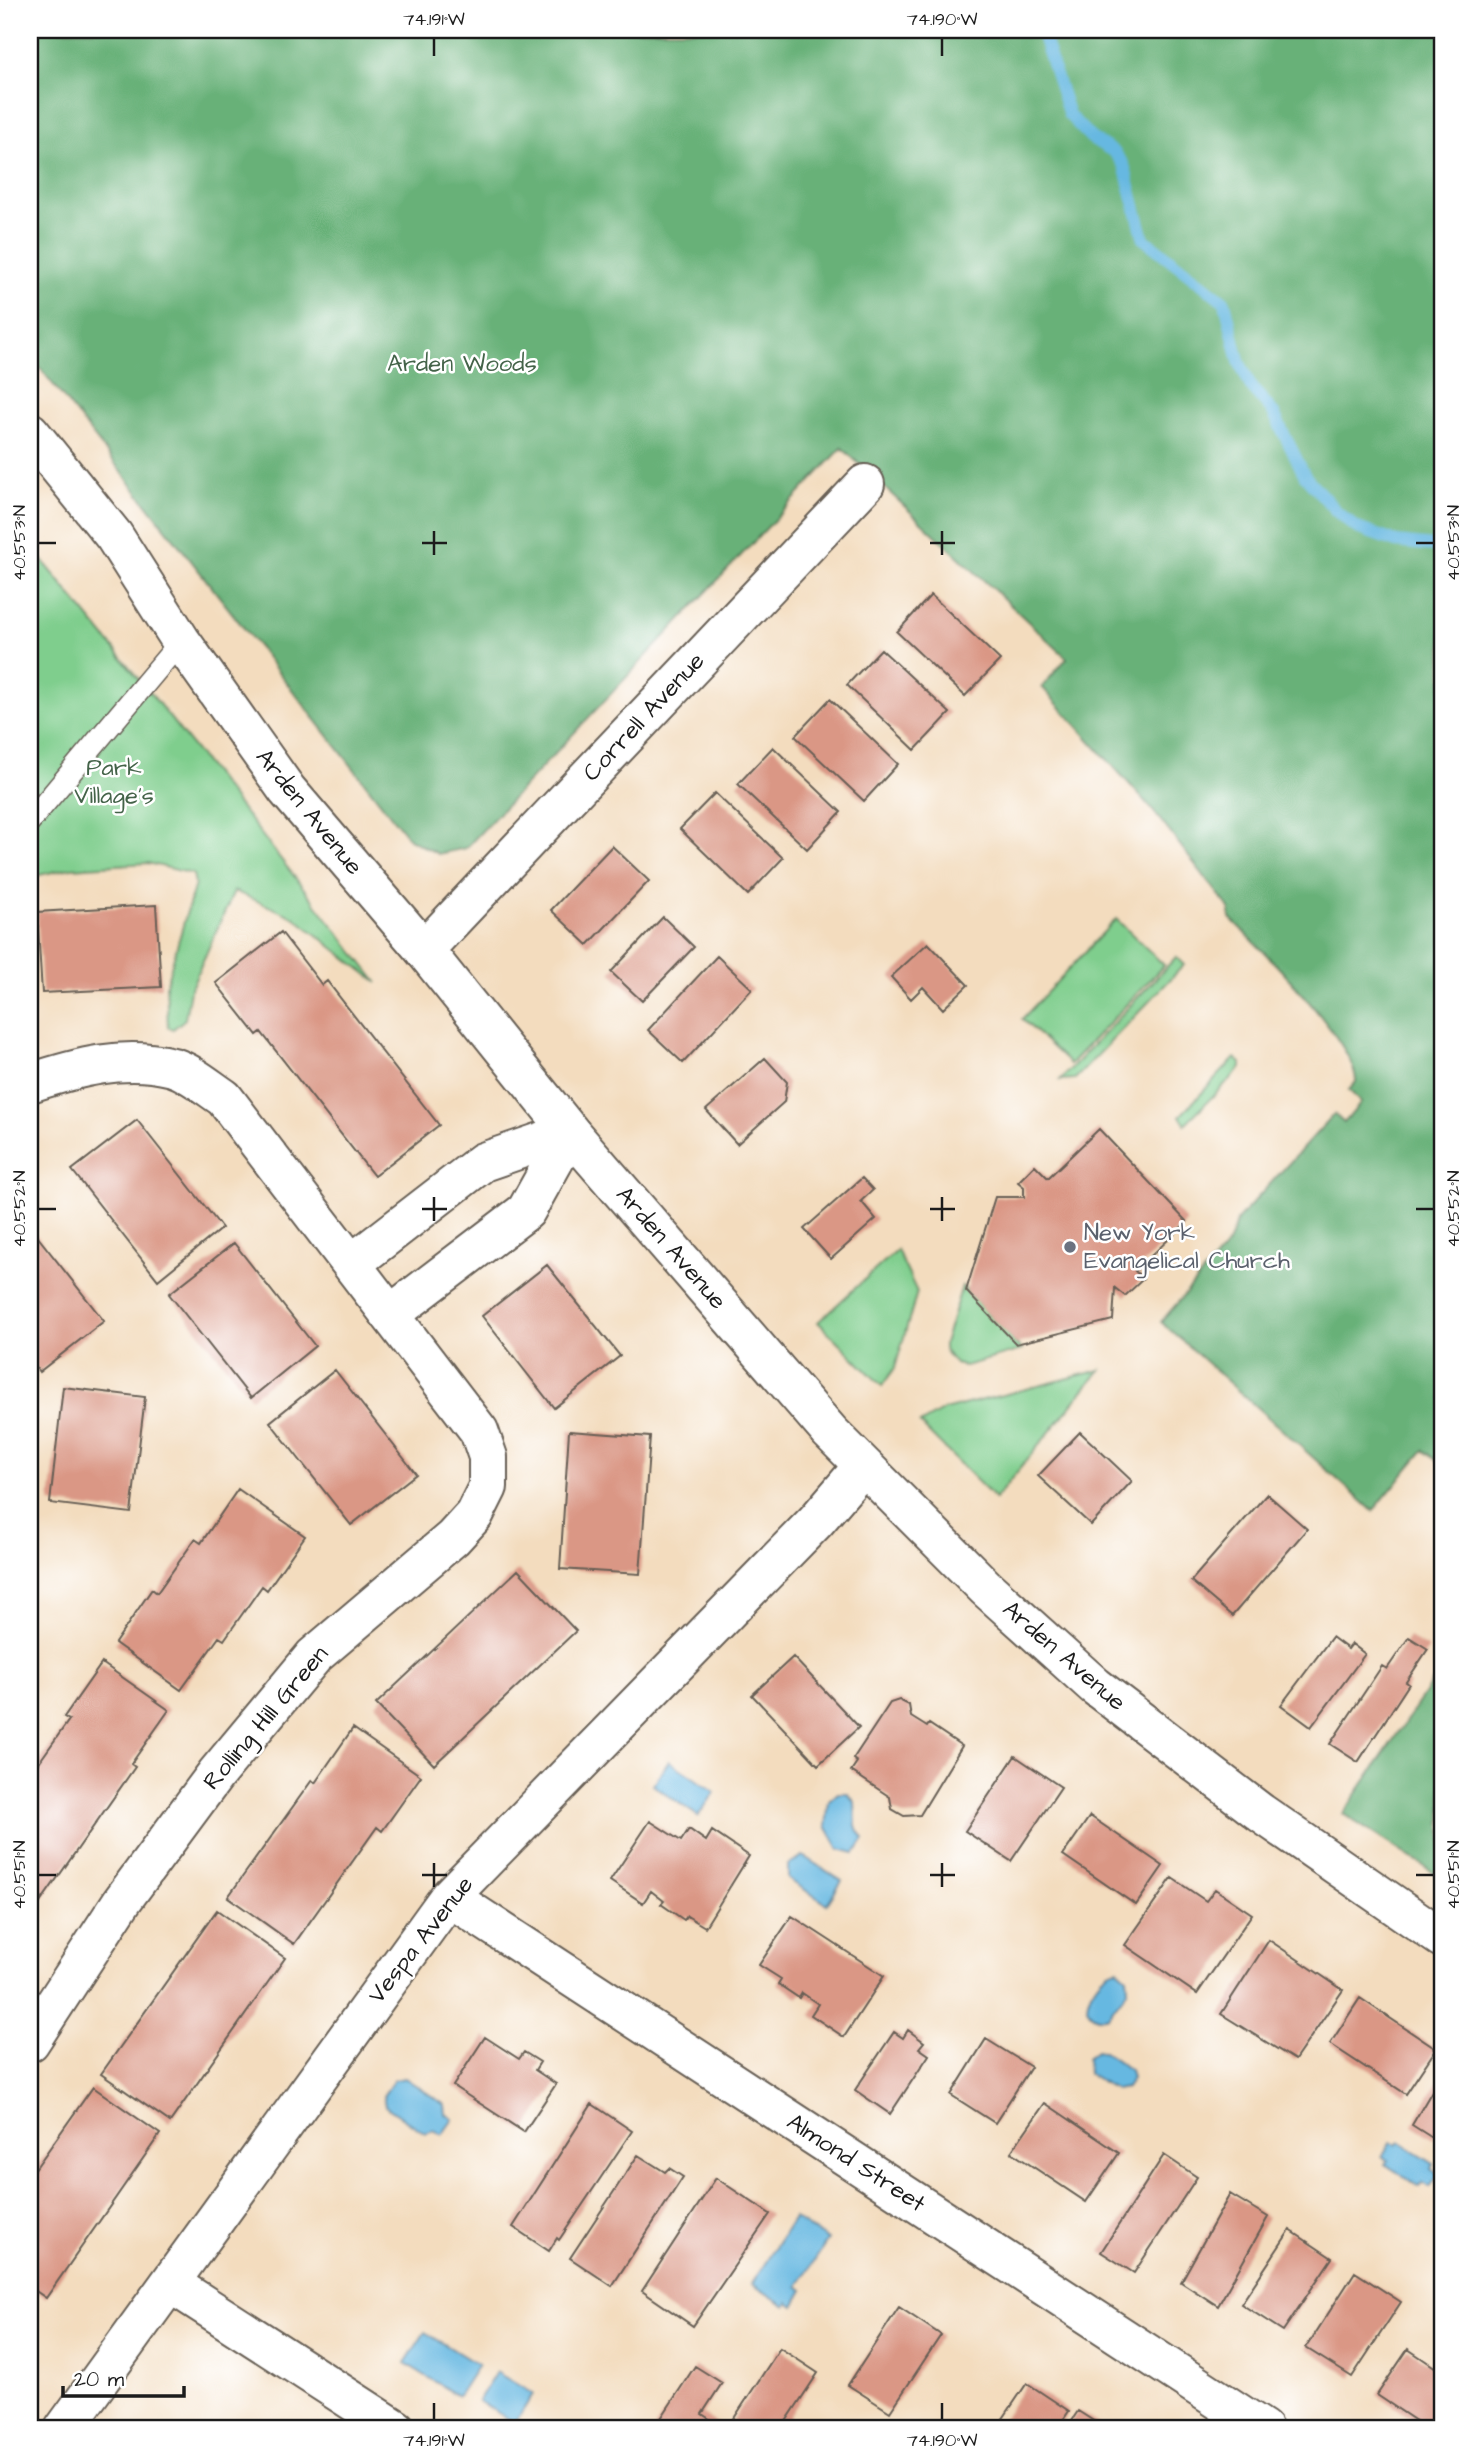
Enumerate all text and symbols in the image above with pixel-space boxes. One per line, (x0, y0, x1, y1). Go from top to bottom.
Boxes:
text: 74.191°W (403, 7, 465, 32)
text: 74.190°W (907, 7, 977, 32)
park label: Arden Woods (387, 347, 537, 381)
text: 40.553°N (7, 505, 32, 581)
text: 40.553°N (1441, 505, 1466, 581)
street label: Correll Avenue (575, 645, 713, 789)
street label: Arden Avenue (247, 742, 371, 882)
park label: Park Village's (74, 751, 154, 814)
text: 40.552°N (7, 1170, 32, 1248)
text: 40.552°N (1441, 1170, 1466, 1248)
street label: Arden Avenue (608, 1179, 734, 1317)
place label: New York Evangelical Church (1084, 1216, 1290, 1279)
marker: New York Evangelical Church (1062, 1239, 1078, 1255)
street label: Arden Avenue (995, 1593, 1133, 1719)
street label: Rolling Hill Green (195, 1639, 337, 1798)
text: 40.551°N (7, 1840, 32, 1910)
text: 40.551°N (1441, 1840, 1466, 1910)
street label: Vespa Avenue (360, 1869, 482, 2011)
street label: Almond Street (780, 2105, 932, 2221)
scale bar (63, 2354, 184, 2398)
text: 20 m (74, 2365, 125, 2394)
text: 74.191°W (403, 2428, 465, 2453)
text: 74.190°W (907, 2428, 977, 2453)

